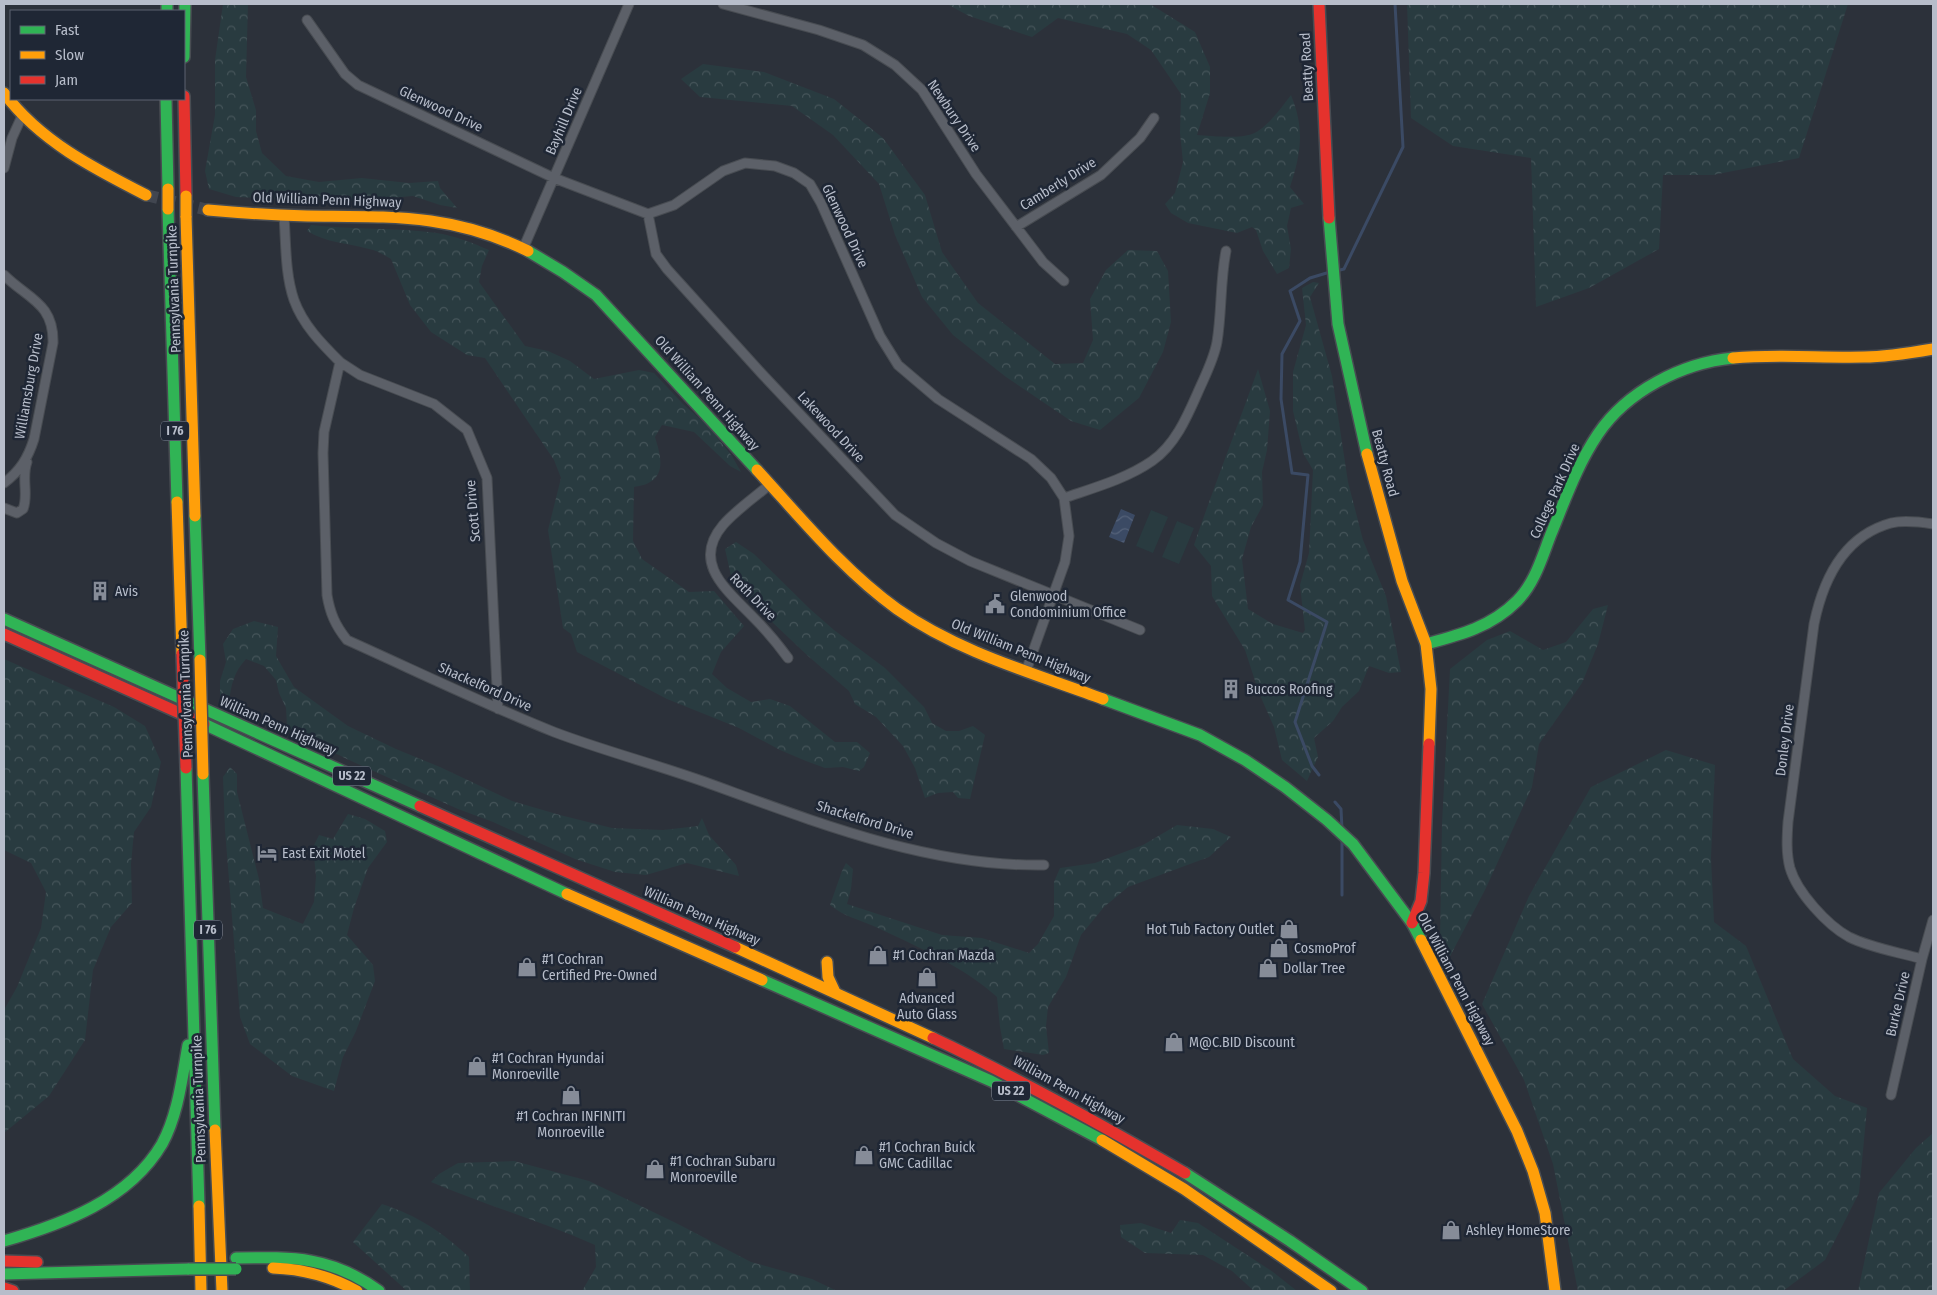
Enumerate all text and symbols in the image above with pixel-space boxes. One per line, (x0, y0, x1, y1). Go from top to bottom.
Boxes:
legend (10, 10, 185, 100)
text: Fast (55, 21, 79, 39)
street label: Beatty Road (1297, 32, 1317, 102)
text: Slow (55, 46, 84, 64)
text: Jam (55, 71, 78, 89)
street label: Newbury Drive (924, 77, 984, 155)
street label: Glenwood Drive (396, 82, 486, 136)
street label: Bayhill Drive (542, 85, 586, 157)
street label: Camberly Drive (1017, 154, 1099, 214)
street label: Glenwood Drive (818, 181, 872, 271)
street label: Old William Penn Highway (252, 189, 402, 211)
street label: Pennsylvania Turnpike (163, 225, 185, 353)
street label: Williamsburg Drive (11, 332, 47, 440)
street label: Old William Penn Highway (651, 332, 764, 455)
street label: Lakewood Drive (794, 388, 868, 466)
road number: I 76 (161, 422, 189, 441)
street label: Beatty Road (1368, 427, 1402, 499)
street label: College Park Drive (1526, 441, 1584, 541)
street label: Scott Drive (462, 479, 484, 543)
street label: Roth Drive (726, 570, 780, 624)
building icon: Avis (89, 580, 111, 602)
place label: Avis (115, 583, 138, 600)
place label: Glenwood Condominium Office (1010, 588, 1126, 621)
public building icon: Glenwood Condominium Office (984, 593, 1006, 615)
street label: Old William Penn Highway (949, 615, 1094, 687)
street label: Pennsylvania Turnpike (175, 630, 197, 758)
street label: Shackelford Drive (436, 659, 534, 715)
building icon: Buccos Roofing (1220, 678, 1242, 700)
place label: Buccos Roofing (1246, 681, 1333, 698)
street label: William Penn Highway (217, 693, 339, 760)
street label: Donley Drive (1772, 703, 1798, 777)
road number: US 22 (333, 766, 371, 786)
street label: Shackelford Drive (814, 797, 916, 843)
hotel icon: East Exit Motel (256, 842, 278, 864)
place label: East Exit Motel (282, 845, 366, 862)
street label: William Penn Highway (641, 883, 763, 950)
street label: Old William Penn Highway (1414, 909, 1499, 1049)
shop icon: Hot Tub Factory Outlet (1278, 918, 1300, 940)
road number: I 76 (194, 920, 222, 940)
place label: Hot Tub Factory Outlet (1146, 921, 1274, 938)
shop icon: CosmoProf (1268, 937, 1290, 959)
place label: CosmoProf (1294, 940, 1357, 957)
shop icon: #1 Cochran Mazda (867, 944, 889, 966)
place label: #1 Cochran Mazda (893, 947, 995, 964)
place label: #1 Cochran Certified Pre-Owned (542, 951, 657, 984)
shop icon: #1 Cochran Certified Pre-Owned (516, 956, 538, 978)
shop icon: Dollar Tree (1257, 957, 1279, 979)
place label: Dollar Tree (1283, 960, 1345, 977)
shop icon: Advanced Auto Glass (916, 966, 938, 988)
street label: Burke Drive (1882, 970, 1914, 1038)
place label: Advanced Auto Glass (897, 990, 957, 1023)
shop icon: M@C.BID Discount (1163, 1031, 1185, 1053)
place label: M@C.BID Discount (1189, 1034, 1295, 1051)
street label: Pennsylvania Turnpike (188, 1035, 210, 1163)
place label: #1 Cochran Hyundai Monroeville (492, 1050, 604, 1083)
street label: William Penn Highway (1010, 1052, 1129, 1128)
shop icon: #1 Cochran Hyundai Monroeville (466, 1055, 488, 1077)
road number: US 22 (992, 1082, 1030, 1100)
shop icon: #1 Cochran INFINITI Monroeville (560, 1084, 582, 1106)
place label: #1 Cochran INFINITI Monroeville (516, 1108, 626, 1141)
place label: #1 Cochran Buick GMC Cadillac (879, 1139, 975, 1172)
shop icon: #1 Cochran Buick GMC Cadillac (853, 1144, 875, 1166)
place label: #1 Cochran Subaru Monroeville (670, 1153, 776, 1186)
shop icon: #1 Cochran Subaru Monroeville (644, 1158, 666, 1180)
shop icon: Ashley HomeStore (1440, 1219, 1462, 1241)
place label: Ashley HomeStore (1466, 1222, 1570, 1239)

